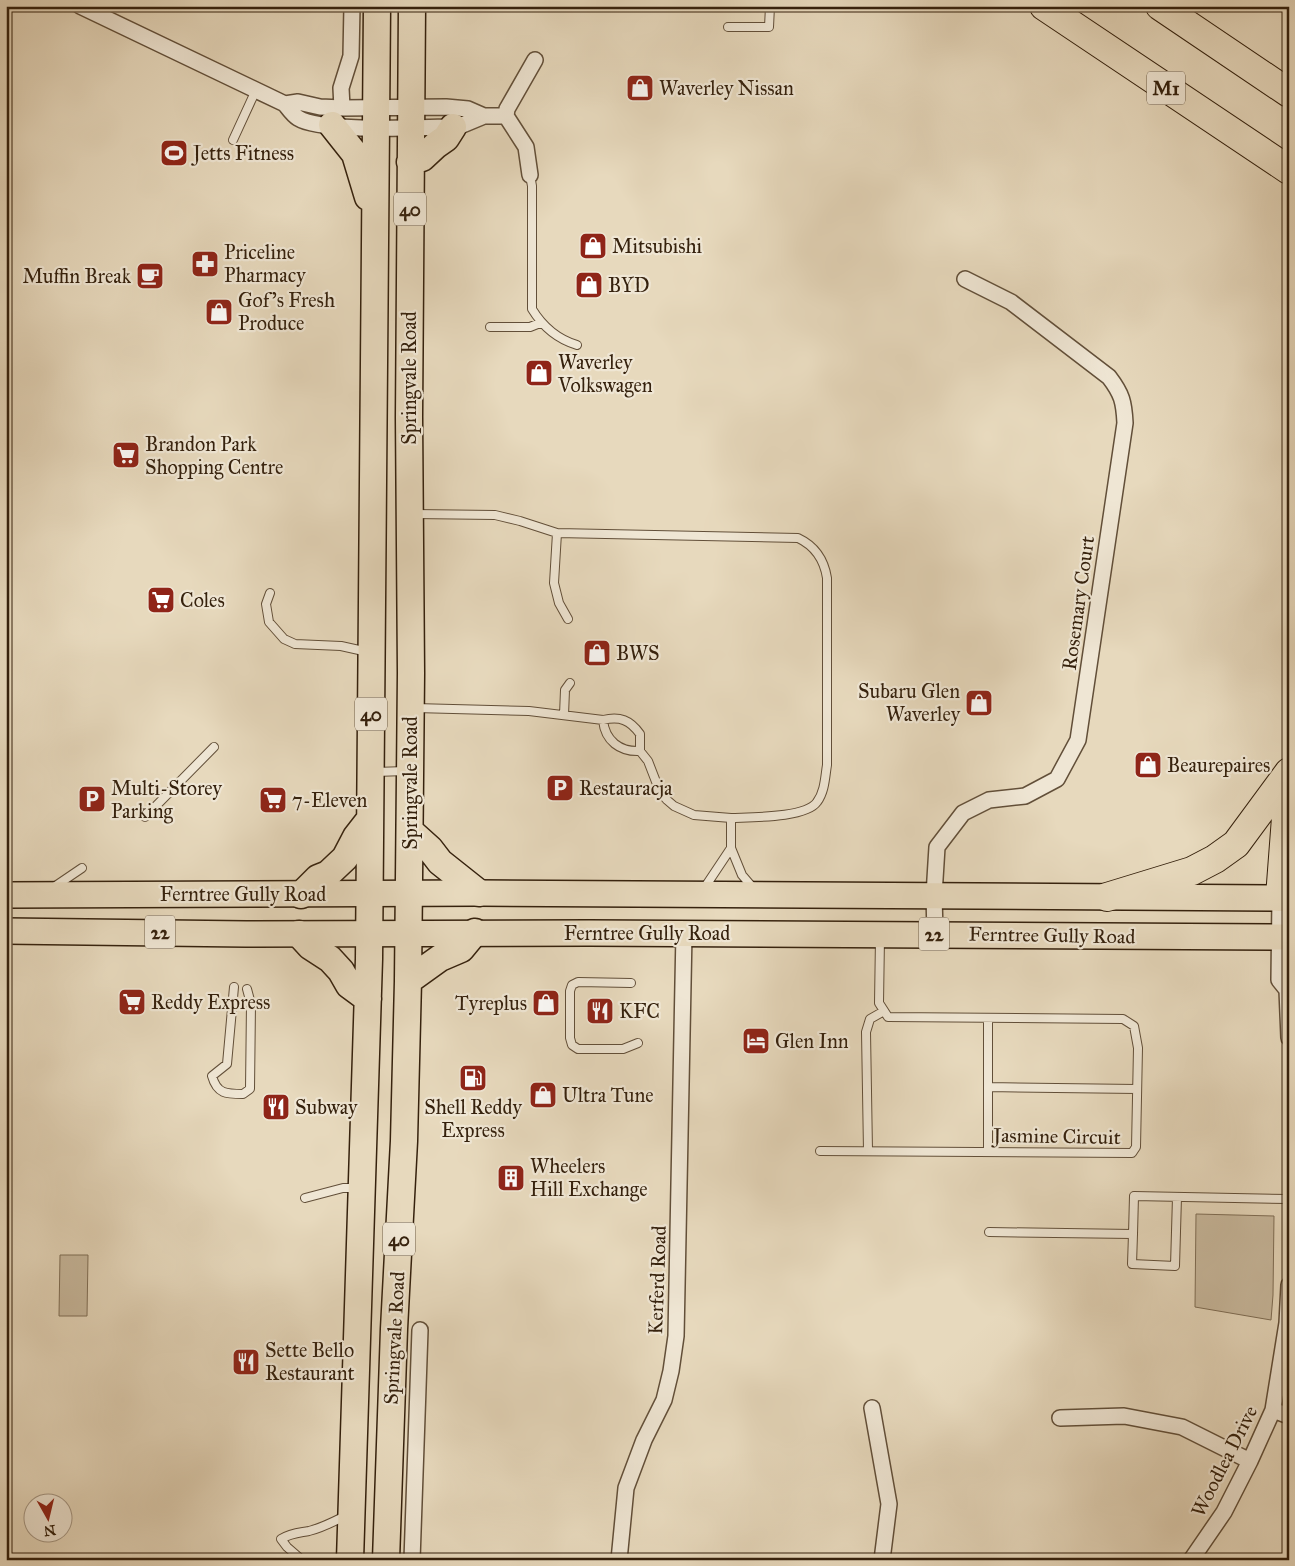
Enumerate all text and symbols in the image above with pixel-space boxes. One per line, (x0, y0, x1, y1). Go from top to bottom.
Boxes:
road number: M1 (1147, 72, 1185, 105)
shop icon: Waverley Nissan (625, 73, 655, 103)
place label: Waverley Nissan (659, 76, 794, 100)
sports icon: Jetts Fitness (159, 138, 189, 168)
place label: Jetts Fitness (191, 141, 294, 166)
road number: 40 (394, 192, 426, 225)
shop icon: Mitsubishi (578, 231, 608, 261)
place label: Mitsubishi (612, 234, 703, 258)
place label: Priceline Pharmacy (224, 240, 306, 287)
pharmacy icon: Priceline Pharmacy (190, 249, 220, 279)
cafe icon: Muffin Break (135, 261, 165, 291)
place label: Muffin Break (22, 264, 132, 288)
shop icon: BYD (574, 270, 604, 300)
place label: BYD (608, 273, 650, 297)
place label: Gof's Fresh Produce (238, 288, 335, 335)
shop icon: Gof's Fresh Produce (204, 297, 234, 327)
street label: Springvale Road (397, 311, 422, 445)
place label: Waverley Volkswagen (557, 350, 653, 398)
shop icon: Waverley Volkswagen (524, 358, 554, 388)
place label: Brandon Park Shopping Centre (145, 432, 283, 480)
supermarket icon: Brandon Park Shopping Centre (111, 440, 141, 470)
street label: Rosemary Court (1057, 534, 1099, 672)
supermarket icon: Coles (146, 585, 176, 615)
place label: Coles (180, 588, 225, 612)
shop icon: BWS (582, 638, 612, 668)
place label: BWS (616, 641, 659, 665)
place label: Subaru Glen Waverley (858, 679, 961, 726)
shop icon: Subaru Glen Waverley (964, 688, 994, 718)
road number: 40 (355, 698, 387, 731)
street label: Springvale Road (398, 716, 423, 850)
shop icon: Beaurepaires (1133, 750, 1163, 780)
place label: Beaurepaires (1167, 753, 1270, 777)
parking icon: Restauracja (545, 773, 575, 803)
place label: Multi-Storey Parking (111, 776, 223, 824)
place label: Restauracja (579, 776, 673, 800)
parking icon: Multi-Storey Parking (77, 784, 107, 814)
supermarket icon: 7-Eleven (258, 785, 288, 815)
place label: 7-Eleven (292, 788, 367, 812)
street label: Ferntree Gully Road (160, 882, 326, 906)
road number: 22 (145, 916, 175, 949)
road number: 22 (919, 918, 949, 951)
street label: Ferntree Gully Road (564, 921, 730, 945)
street label: Ferntree Gully Road (968, 922, 1136, 948)
supermarket icon: Reddy Express (117, 987, 147, 1017)
shop icon: Tyreplus (531, 988, 561, 1018)
place label: Reddy Express (151, 990, 270, 1014)
place label: Tyreplus (455, 991, 527, 1015)
restaurant icon: KFC (585, 996, 615, 1026)
place label: KFC (619, 999, 660, 1023)
hotel icon: Glen Inn (741, 1026, 771, 1056)
place label: Glen Inn (775, 1029, 849, 1053)
fuel station icon: Shell Reddy Express (458, 1063, 488, 1093)
shop icon: Ultra Tune (528, 1080, 558, 1110)
place label: Ultra Tune (562, 1083, 654, 1107)
restaurant icon: Subway (261, 1092, 291, 1122)
place label: Subway (295, 1095, 358, 1119)
place label: Shell Reddy Express (424, 1095, 522, 1142)
street label: Jasmine Circuit (991, 1123, 1121, 1150)
place label: Wheelers Hill Exchange (530, 1154, 647, 1202)
building icon: Wheelers Hill Exchange (496, 1163, 526, 1193)
road number: 40 (383, 1222, 415, 1256)
street label: Kerferd Road (643, 1225, 671, 1335)
street label: Springvale Road (379, 1271, 410, 1405)
place label: Sette Bello Restaurant (265, 1338, 355, 1385)
restaurant icon: Sette Bello Restaurant (231, 1347, 261, 1377)
street label: Woodlea Drive (1186, 1402, 1262, 1520)
north arrow (22, 1494, 72, 1544)
text: N (43, 1521, 57, 1540)

